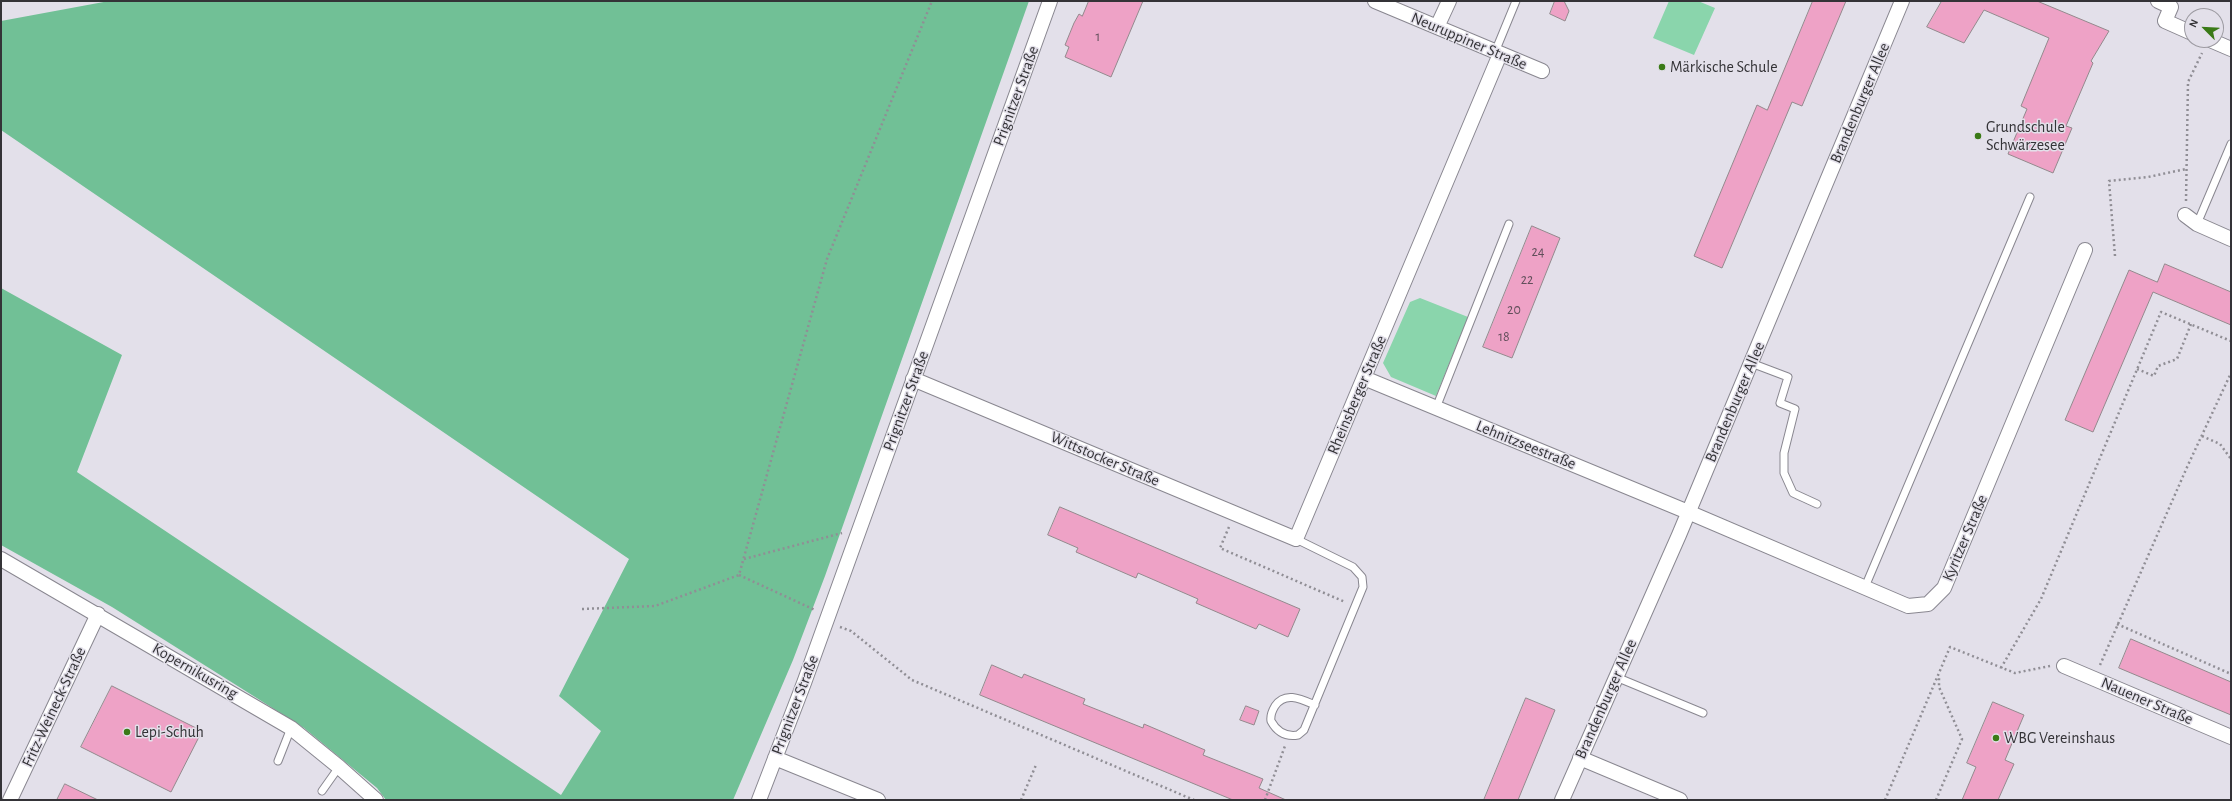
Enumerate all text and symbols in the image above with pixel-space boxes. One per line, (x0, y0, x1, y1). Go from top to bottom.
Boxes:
street label: Neuruppiner Straße (1408, 8, 1530, 74)
north arrow (2184, 8, 2224, 48)
text: N (2187, 18, 2200, 29)
house number: 1 (1096, 29, 1100, 45)
street label: Brandenburger Allee (1826, 40, 1894, 166)
street label: Prignitzer Straße (989, 43, 1043, 149)
place label: Märkische Schule (1670, 57, 1778, 77)
marker: Märkische Schule (1657, 62, 1667, 72)
place label: Grundschule Schwärzesee (1986, 117, 2065, 155)
marker: Grundschule Schwärzesee (1973, 131, 1983, 141)
house number: 24 (1531, 244, 1545, 260)
house number: 22 (1521, 272, 1533, 288)
house number: 20 (1507, 302, 1521, 318)
house number: 18 (1498, 329, 1510, 345)
street label: Rheinsberger Straße (1323, 333, 1391, 457)
street label: Brandenburger Allee (1701, 339, 1769, 465)
street label: Prignitzer Straße (879, 348, 933, 454)
street label: Lehnitzseestraße (1473, 416, 1579, 474)
street label: Wittstocker Straße (1048, 427, 1162, 491)
street label: Kyritzer Straße (1938, 492, 1992, 584)
street label: Brandenburger Allee (1571, 636, 1641, 762)
street label: Kopernikusring (149, 639, 241, 703)
street label: Fritz-Weineck-Straße (18, 644, 90, 770)
street label: Prignitzer Straße (767, 653, 823, 757)
street label: Nauener Straße (2098, 673, 2196, 729)
place label: Lepi-Schuh (135, 722, 204, 742)
marker: Lepi-Schuh (122, 727, 132, 737)
place label: WBG Vereinshaus (2004, 728, 2115, 748)
marker: WBG Vereinshaus (1991, 733, 2001, 743)

